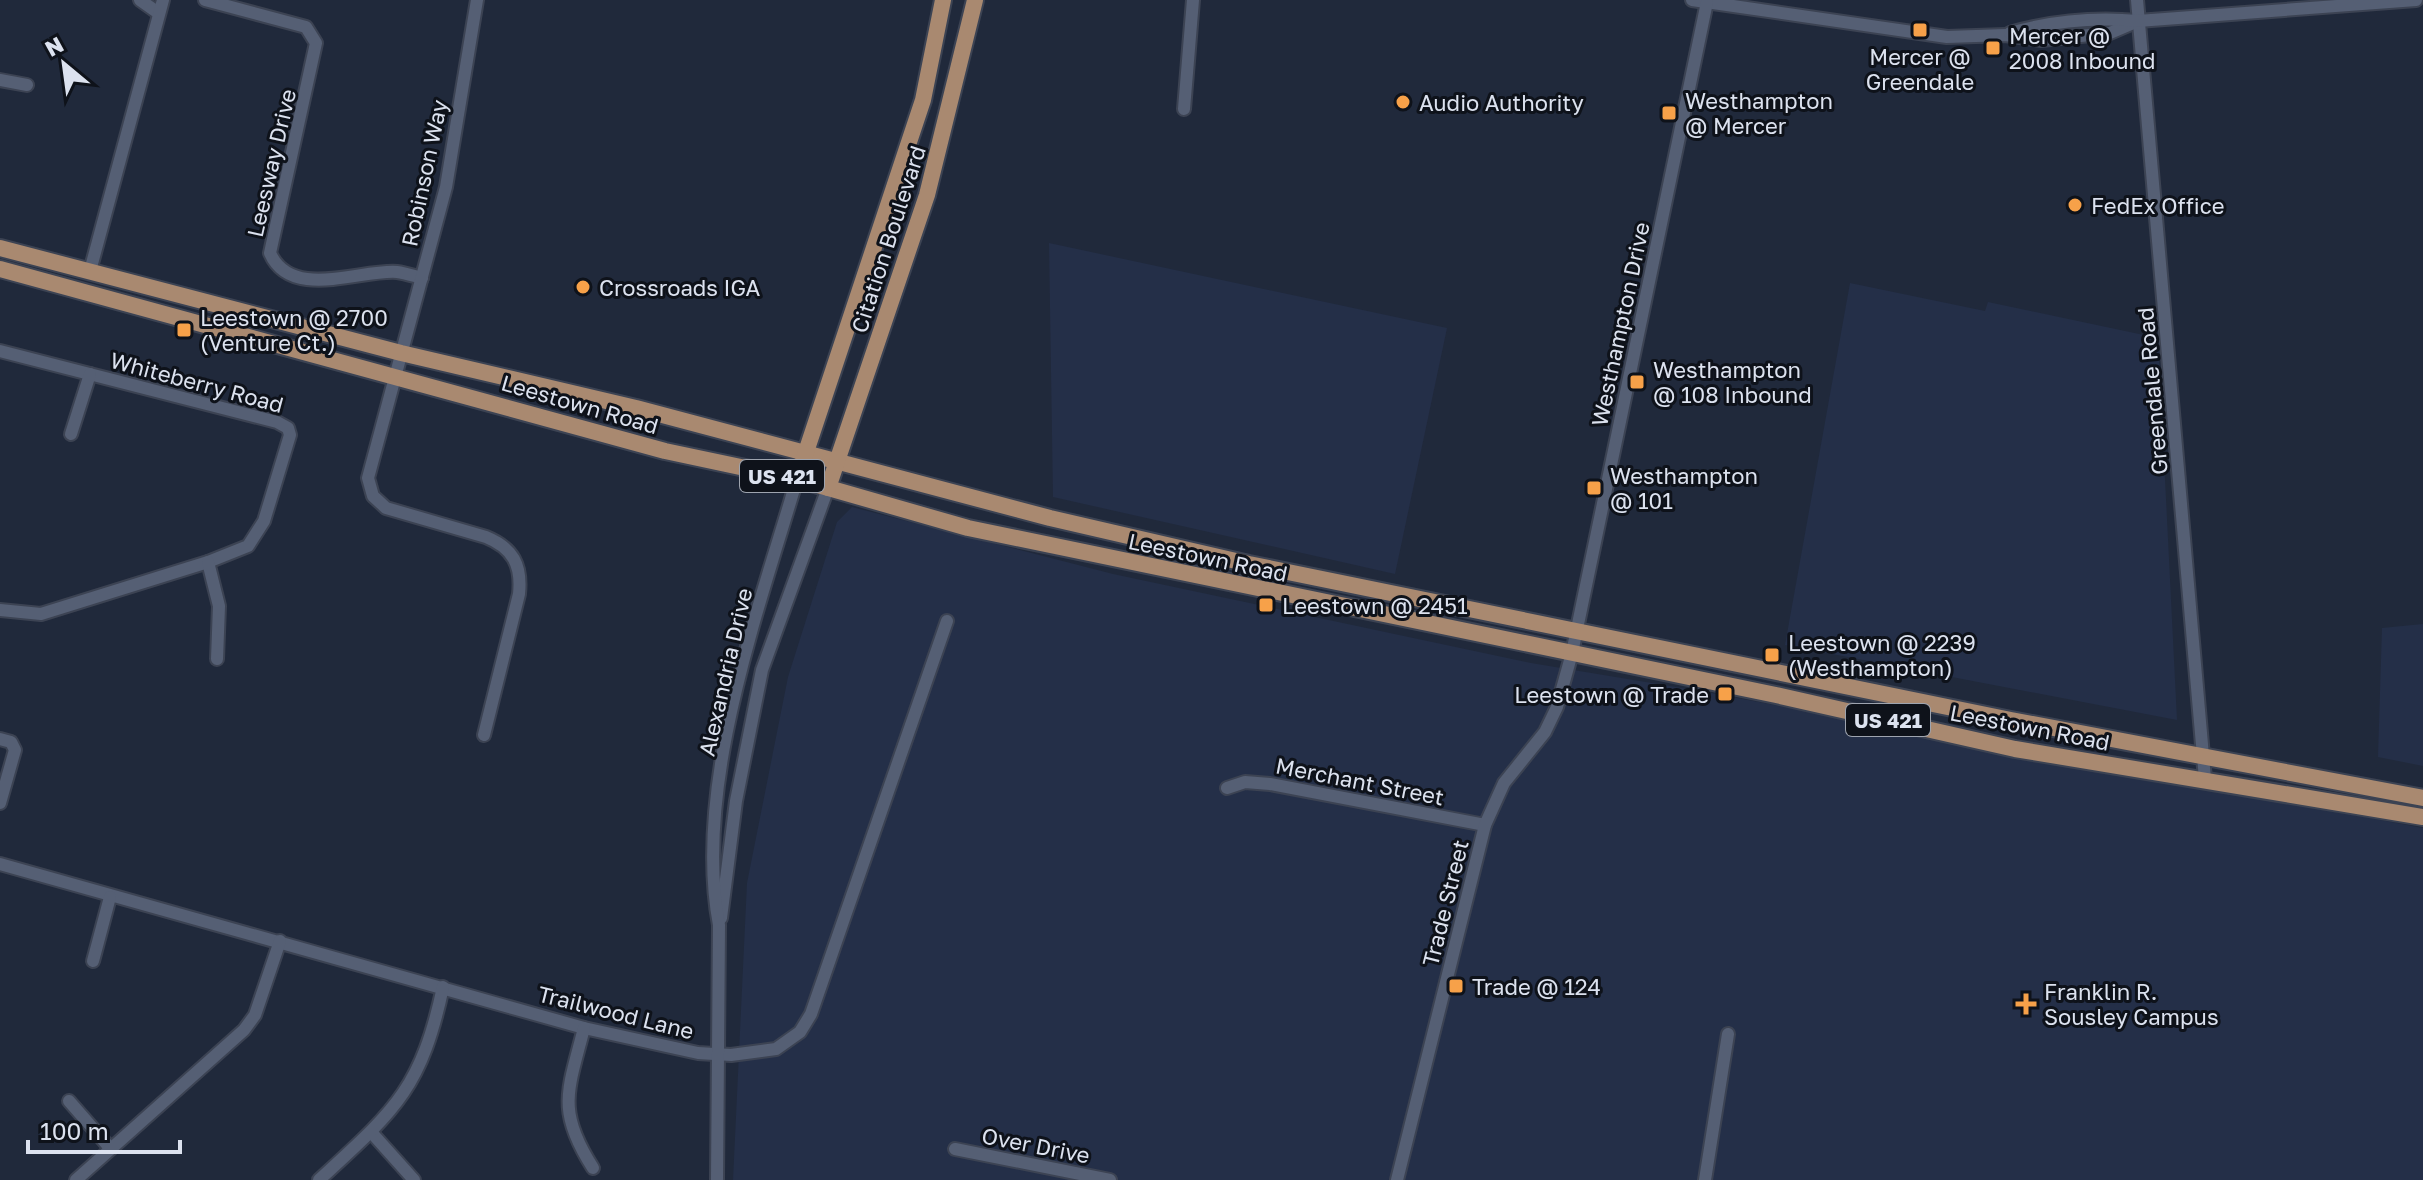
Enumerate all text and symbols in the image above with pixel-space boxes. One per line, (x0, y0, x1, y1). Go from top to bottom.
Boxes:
marker: Mercer @ Greendale (1911, 21, 1929, 39)
place label: Mercer @ 2008 Inbound (2009, 22, 2156, 74)
north arrow (24, 24, 104, 104)
text: N (40, 30, 68, 62)
marker: Mercer @ 2008 Inbound (1984, 39, 2002, 57)
place label: Mercer @ Greendale (1866, 43, 1974, 95)
street label: Leesway Drive (241, 86, 301, 240)
place label: Westhampton @ Mercer (1685, 87, 1833, 139)
place label: Audio Authority (1419, 89, 1584, 116)
marker: Audio Authority (1394, 93, 1412, 111)
street label: Robinson Way (395, 97, 453, 249)
marker: Westhampton @ Mercer (1660, 104, 1678, 122)
street label: Citation Boulevard (845, 142, 931, 336)
place label: FedEx Office (2091, 192, 2224, 219)
marker: FedEx Office (2066, 196, 2084, 214)
street label: Westhampton Drive (1585, 219, 1655, 429)
place label: Crossroads IGA (599, 274, 760, 301)
marker: Crossroads IGA (574, 278, 592, 296)
place label: Leestown @ 2700 (Venture Ct.) (200, 304, 388, 356)
street label: Greendale Road (2131, 306, 2173, 476)
marker: Leestown @ 2700 (Venture Ct.) (175, 321, 193, 339)
street label: Whiteberry Road (108, 346, 286, 418)
place label: Westhampton @ 108 Inbound (1653, 356, 1812, 408)
street label: Leestown Road (498, 369, 662, 439)
marker: Westhampton @ 108 Inbound (1628, 373, 1646, 391)
road number: US 421 (740, 460, 824, 492)
place label: Westhampton @ 101 (1610, 462, 1758, 514)
marker: Westhampton @ 101 (1585, 479, 1603, 497)
street label: Leestown Road (1126, 527, 1290, 587)
street label: Alexandria Drive (693, 585, 757, 759)
place label: Leestown @ 2451 (1282, 592, 1468, 619)
marker: Leestown @ 2451 (1257, 596, 1275, 614)
place label: Leestown @ 2239 (Westhampton) (1788, 629, 1976, 681)
marker: Leestown @ 2239 (Westhampton) (1763, 646, 1781, 664)
place label: Leestown @ Trade (1514, 681, 1709, 708)
marker: Leestown @ Trade (1716, 685, 1734, 703)
street label: Leestown Road (1948, 698, 2112, 756)
road number: US 421 (1846, 704, 1930, 736)
street label: Merchant Street (1274, 751, 1446, 811)
street label: Trade Street (1416, 837, 1474, 969)
place label: Trade @ 124 (1472, 973, 1601, 1000)
marker: Trade @ 124 (1447, 977, 1465, 995)
place label: Franklin R. Sousley Campus (2044, 978, 2219, 1030)
street label: Trailwood Lane (535, 980, 697, 1044)
marker: Franklin R. Sousley Campus (2015, 993, 2037, 1015)
scale bar (28, 1104, 180, 1154)
text: 100 m (40, 1116, 109, 1145)
street label: Over Drive (980, 1121, 1092, 1169)

